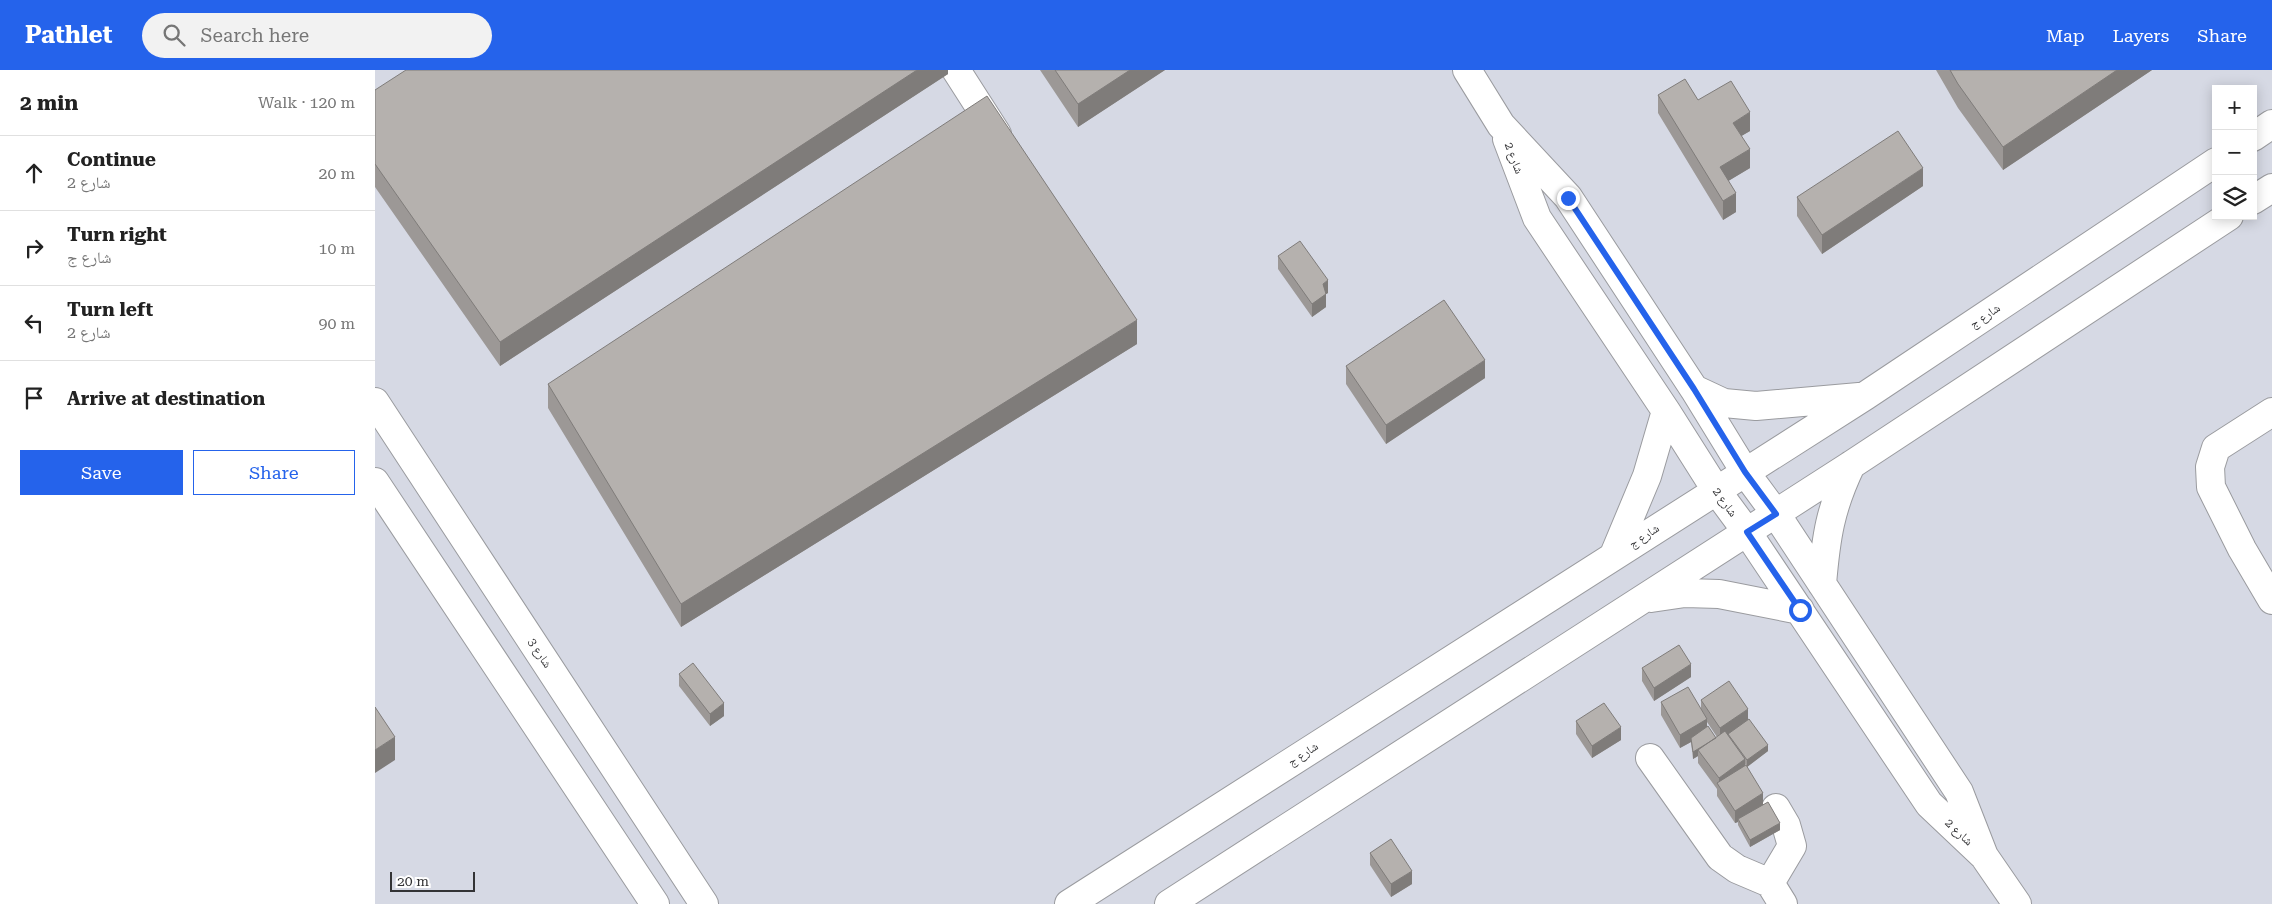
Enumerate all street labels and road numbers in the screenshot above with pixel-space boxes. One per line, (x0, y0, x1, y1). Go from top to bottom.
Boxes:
street label: شارع 2 (1501, 140, 1526, 176)
street label: شارع ج (1967, 301, 2003, 332)
street label: شارع 2 (1709, 485, 1740, 520)
street label: شارع ج (1626, 521, 1662, 552)
street label: شارع 3 (524, 636, 555, 671)
street label: شارع ج (1285, 739, 1321, 770)
street label: شارع 2 (1942, 816, 1976, 849)

